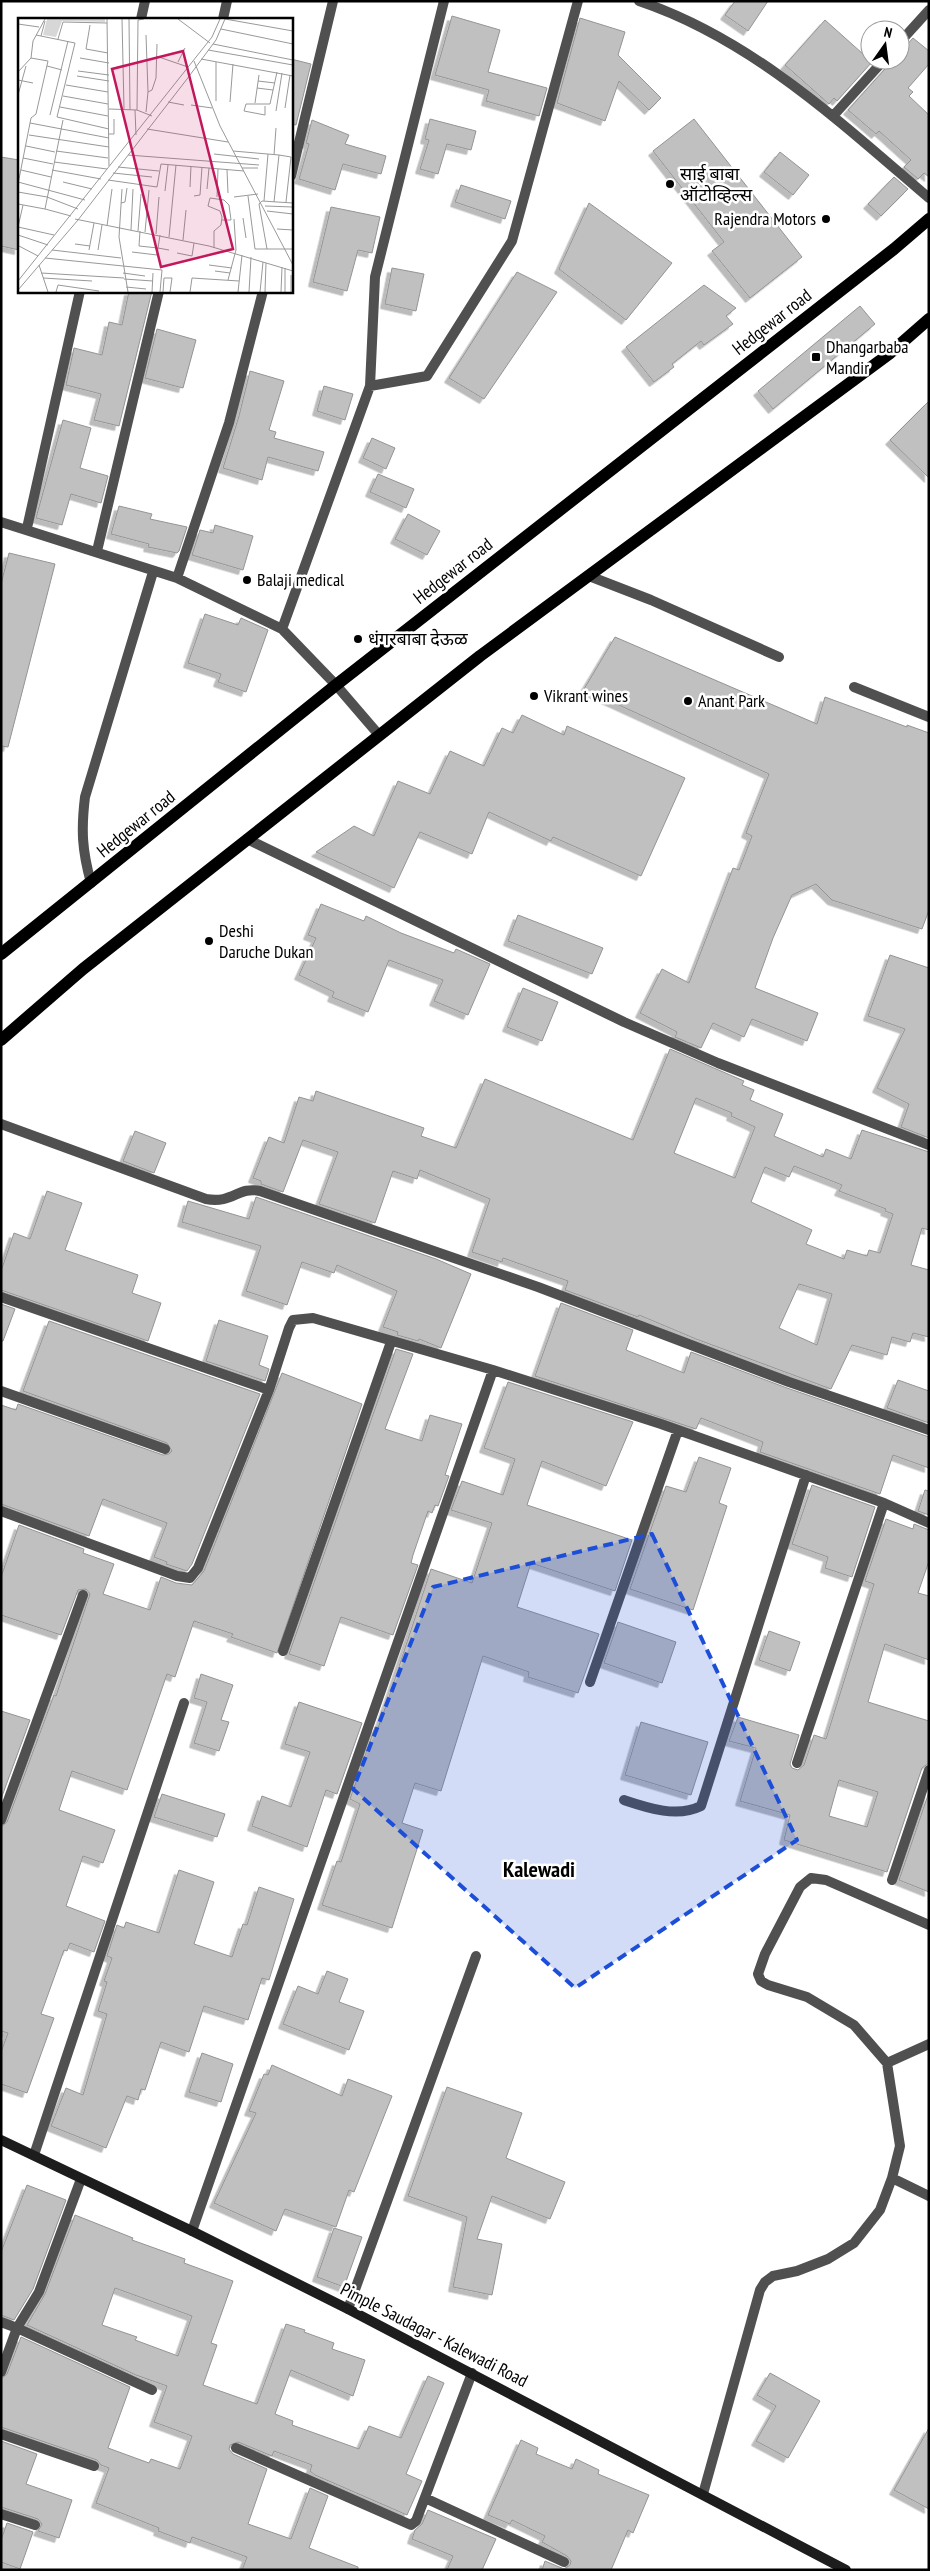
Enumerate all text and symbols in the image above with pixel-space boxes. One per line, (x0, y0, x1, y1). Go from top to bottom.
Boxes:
inset map (18, 18, 292, 292)
north arrow (860, 20, 910, 70)
text: N (882, 23, 894, 42)
place label: साई बाबा ऑटोव्हिल्स (680, 162, 753, 206)
marker: साई बाबा ऑटोव्हिल्स (664, 178, 676, 190)
place label: Rajendra Motors (714, 207, 816, 230)
marker: Rajendra Motors (820, 213, 832, 225)
street label: Hedgewar road (727, 284, 816, 360)
place label: Dhangarbaba Mandir (826, 335, 908, 379)
marker: Dhangarbaba Mandir (810, 351, 822, 363)
street label: Hedgewar road (408, 533, 497, 609)
place label: Balaji medical (257, 568, 345, 591)
marker: Balaji medical (241, 574, 253, 586)
place label: धंगरबाबा देऊळ (368, 627, 468, 650)
marker: धंगरबाबा देऊळ (352, 633, 364, 645)
place label: Vikrant wines (543, 684, 628, 707)
place label: Anant Park (698, 689, 765, 712)
marker: Vikrant wines (528, 690, 540, 702)
marker: Anant Park (682, 695, 694, 707)
street label: Hedgewar road (92, 785, 180, 862)
place label: Deshi Daruche Dukan (219, 919, 313, 963)
marker: Deshi Daruche Dukan (203, 935, 215, 947)
district label: Kalewadi (503, 1855, 575, 1883)
street label: Pimple Saudagar - Kalewadi Road (337, 2277, 532, 2392)

